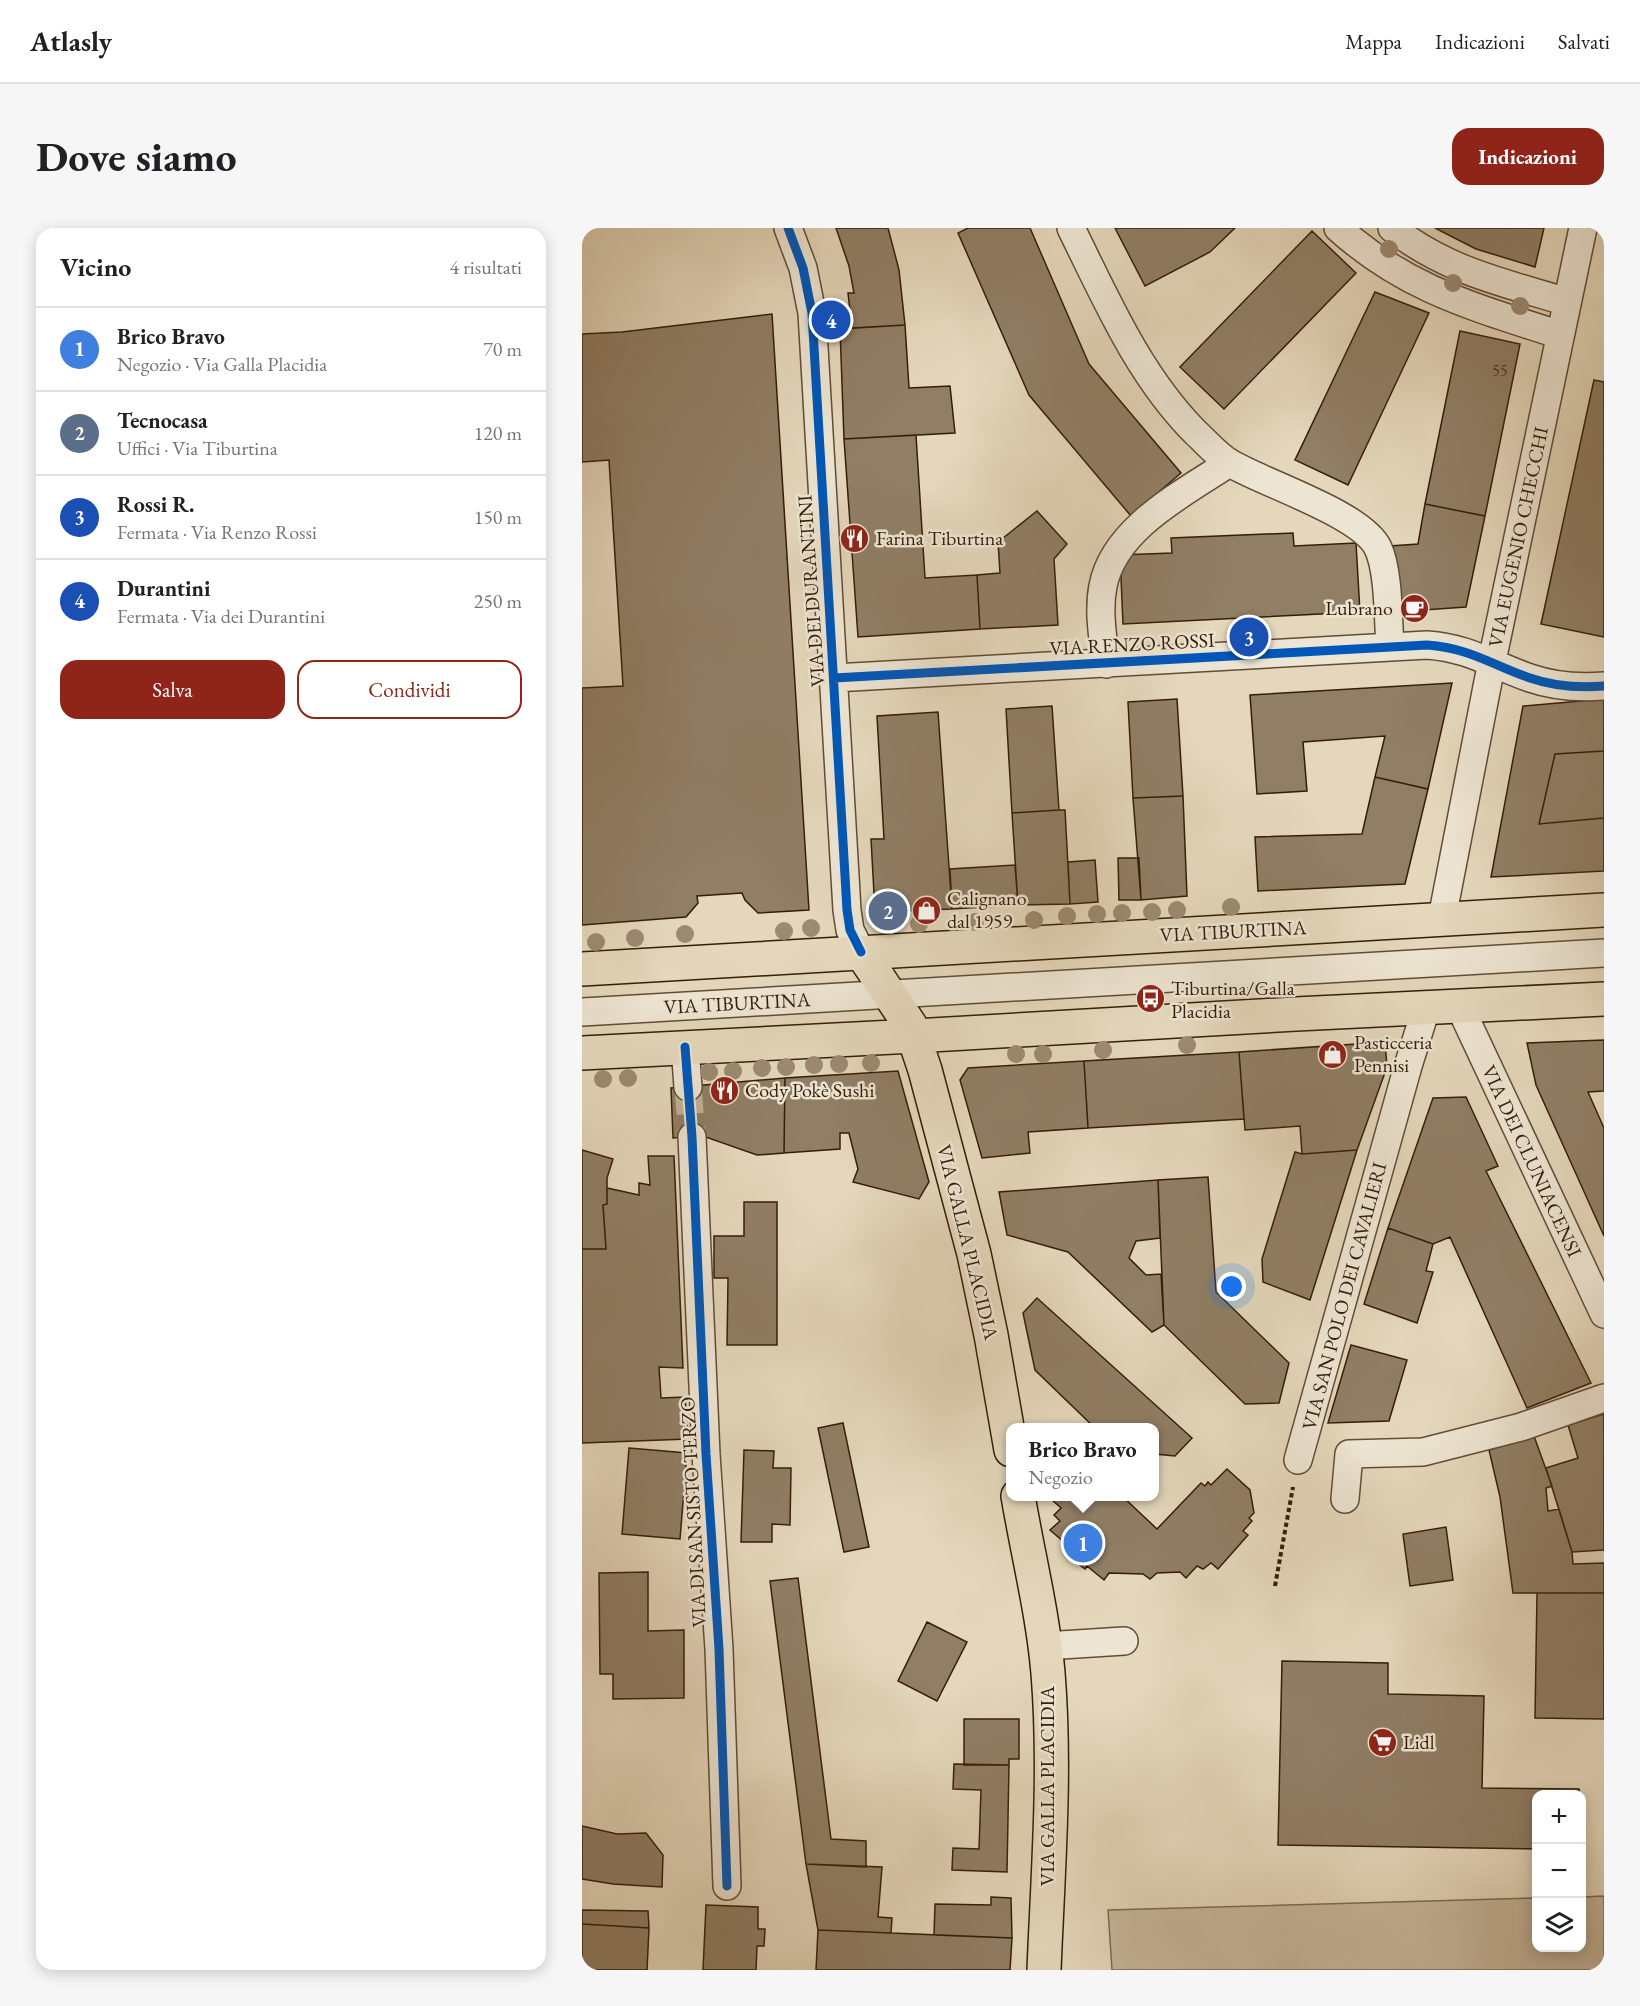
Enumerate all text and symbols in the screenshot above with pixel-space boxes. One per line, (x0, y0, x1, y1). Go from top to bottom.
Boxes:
text: Atlasly (30, 23, 112, 59)
text: Mappa (1345, 28, 1402, 55)
text: Indicazioni (1435, 28, 1525, 55)
text: Salvati (1558, 28, 1610, 55)
button: Indicazioni (1452, 128, 1604, 185)
text: Dove siamo (36, 129, 237, 184)
text: Vicino (60, 250, 131, 284)
text: 4 risultati (450, 254, 522, 280)
pin: 4 (812, 298, 850, 343)
text: Brico Bravo (117, 322, 225, 351)
text: 1 (74, 336, 85, 362)
text: 70 m (483, 336, 522, 362)
text: Negozio · Via Galla Placidia (117, 351, 327, 377)
house number: 55 (1492, 360, 1508, 381)
text: Tecnocasa (117, 406, 208, 435)
text: 2 (74, 420, 85, 446)
text: 120 m (474, 420, 522, 446)
street label: VIA EUGENIO CHECCHI (1482, 424, 1554, 650)
text: Uffici · Via Tiburtina (117, 435, 278, 461)
text: Rossi R. (117, 490, 194, 519)
street label: VIA DEI DURANTINI (791, 494, 831, 688)
text: 3 (74, 504, 85, 530)
text: 150 m (474, 504, 522, 530)
text: Fermata · Via Renzo Rossi (117, 519, 317, 545)
restaurant icon: Farina Tiburtina (839, 522, 871, 554)
place label: Farina Tiburtina (876, 525, 1003, 551)
text: Durantini (117, 574, 211, 603)
text: 4 (74, 588, 85, 614)
text: 250 m (474, 588, 522, 614)
cafe icon: Lubrano (1398, 592, 1430, 624)
place label: Lubrano (1325, 595, 1393, 621)
text: Fermata · Via dei Durantini (117, 603, 325, 629)
pin: 3 (1230, 614, 1268, 660)
street label: VIA RENZO ROSSI (1049, 627, 1216, 661)
button: Salva (60, 660, 285, 719)
button: Condividi (297, 660, 522, 719)
place label: Calignano dal 1959 (947, 885, 1027, 934)
pin: 2 (868, 888, 908, 934)
shop icon: Calignano dal 1959 (910, 894, 942, 926)
street label: VIA TIBURTINA (1159, 914, 1307, 948)
place label: Tiburtina/Galla Placidia (1171, 975, 1295, 1024)
bus stop icon: Tiburtina/Galla Placidia (1134, 983, 1166, 1015)
street label: VIA TIBURTINA (663, 986, 811, 1020)
place label: Pasticceria Pennisi (1354, 1029, 1433, 1078)
shop icon: Pasticceria Pennisi (1317, 1038, 1349, 1070)
street label: VIA DEI CLUNIACENSI (1476, 1061, 1588, 1261)
restaurant icon: Cody Pokè Sushi (708, 1074, 740, 1106)
place label: Cody Pokè Sushi (745, 1077, 874, 1103)
street label: VIA GALLA PLACIDIA (931, 1142, 1005, 1343)
street label: VIA SAN POLO DEI CAVALIERI (1296, 1159, 1392, 1433)
your location (1217, 1272, 1246, 1301)
street label: VIA DI SAN SISTO TERZO (674, 1396, 712, 1628)
popup (1006, 1423, 1159, 1501)
text: Brico Bravo (1029, 1435, 1136, 1464)
text: Negozio (1029, 1464, 1093, 1490)
pin: 1 (1064, 1520, 1102, 1566)
street label: VIA GALLA PLACIDIA (1034, 1686, 1060, 1886)
supermarket icon: Lidl (1366, 1726, 1398, 1758)
place label: Lidl (1403, 1729, 1435, 1755)
map controls (1532, 1790, 1586, 1952)
button: + (1532, 1790, 1586, 1844)
button: − (1532, 1844, 1586, 1898)
button: layers (1532, 1898, 1586, 1952)

